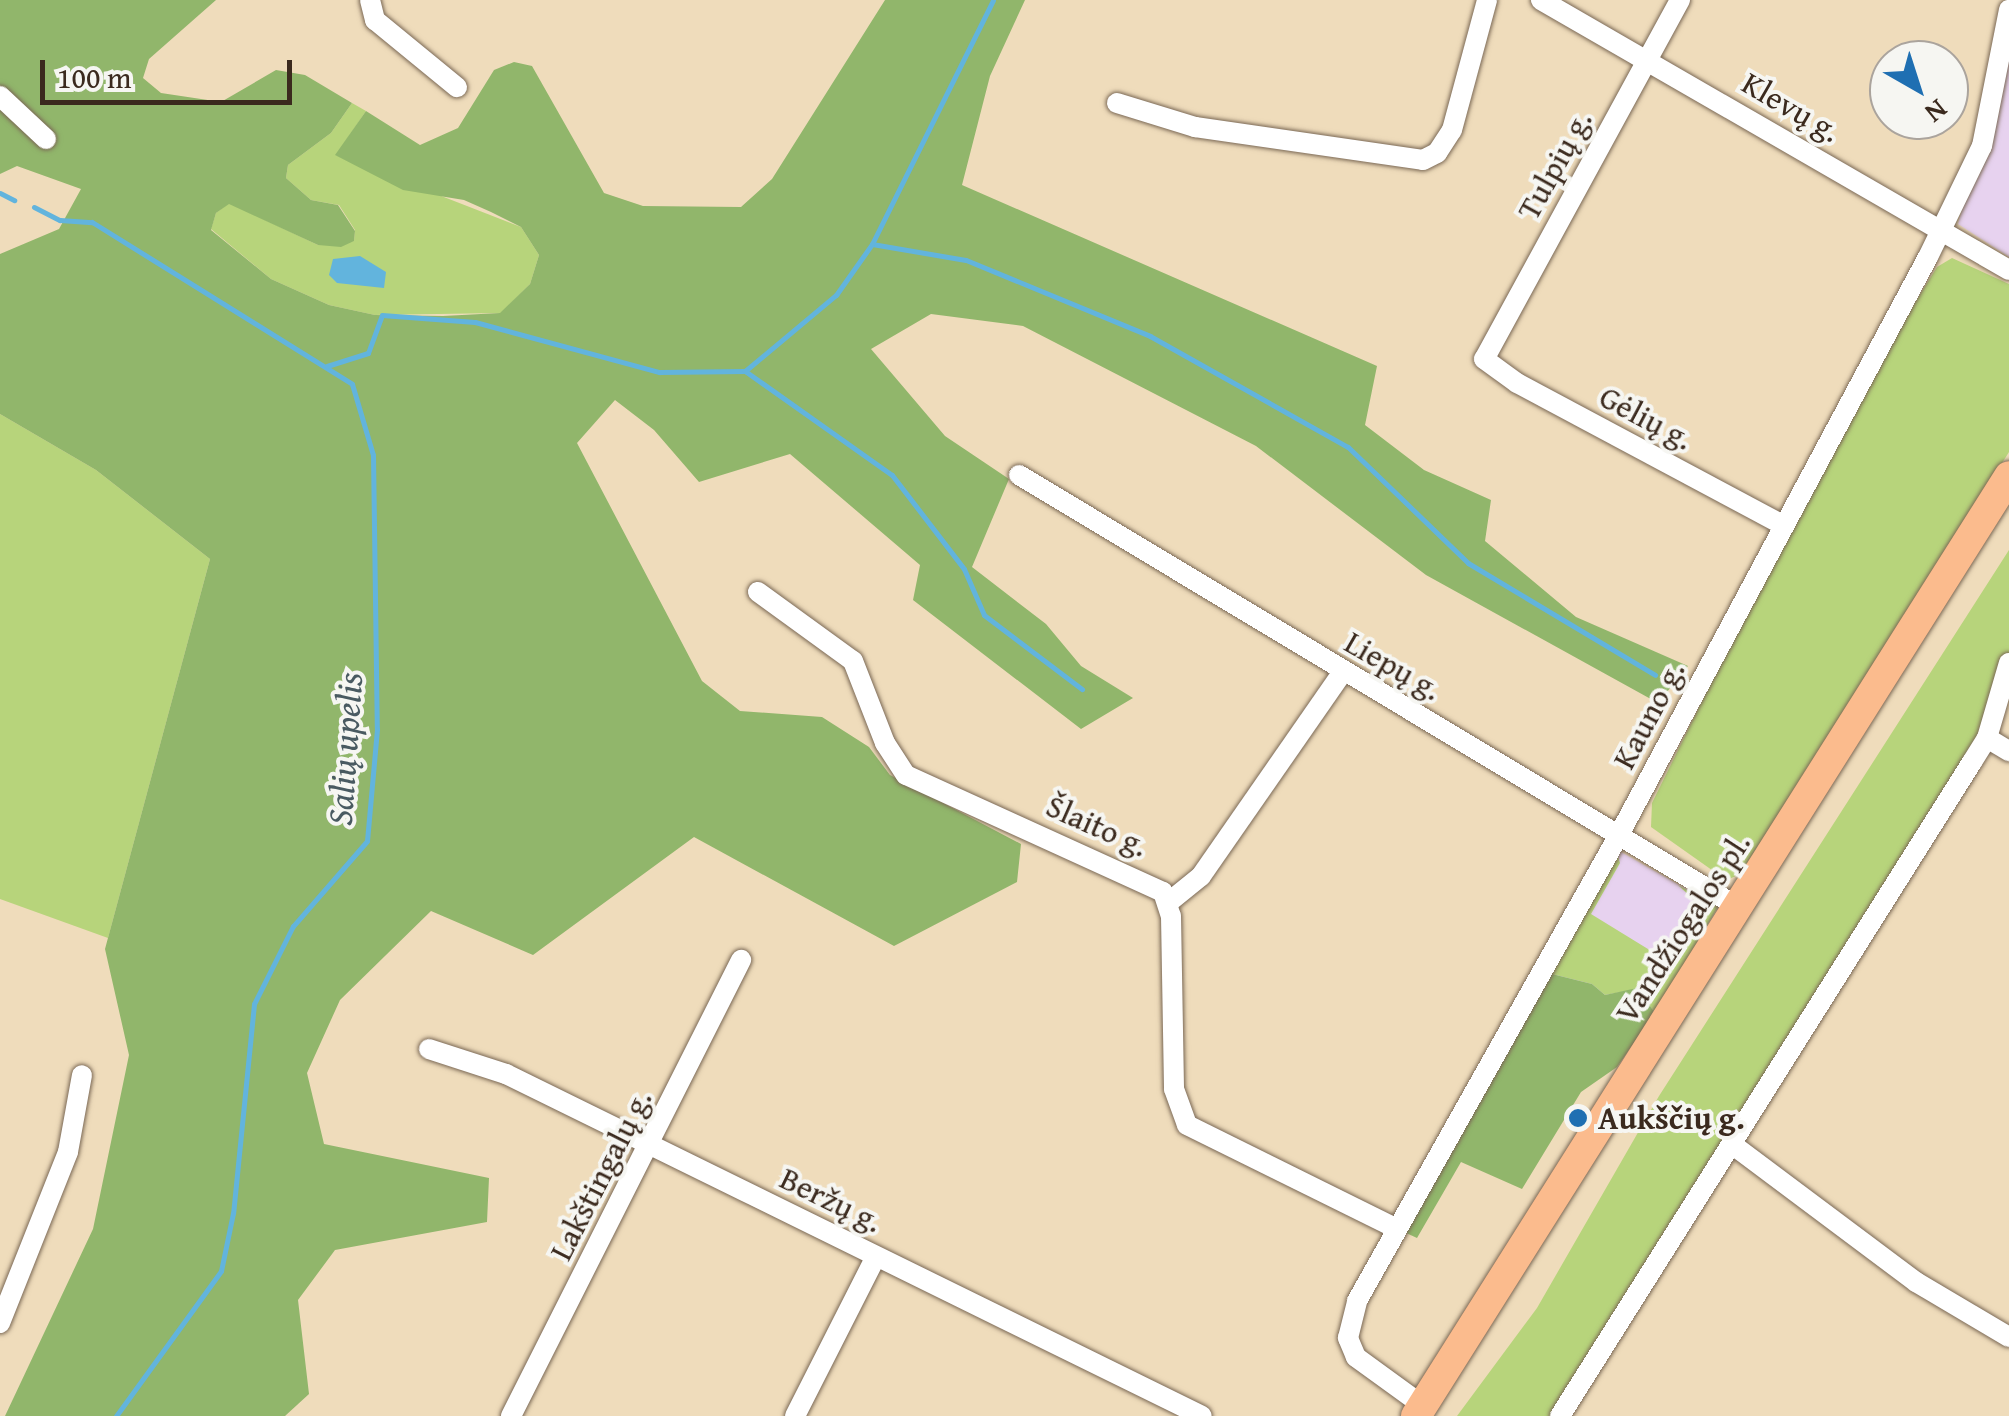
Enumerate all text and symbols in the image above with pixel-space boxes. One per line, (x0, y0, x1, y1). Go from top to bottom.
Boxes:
scale bar (45, 40, 298, 102)
north arrow (1869, 40, 1969, 140)
text: 100 m (57, 55, 131, 99)
street label: Klevų g. (1735, 64, 1847, 150)
text: N (1917, 90, 1957, 134)
street label: Tulpių g. (1509, 104, 1601, 226)
street label: Gėlių g. (1593, 378, 1699, 458)
street label: Liepų g. (1338, 623, 1448, 709)
street label: Kauno g. (1605, 655, 1693, 775)
water label: Salių upelis (319, 671, 371, 827)
street label: Šlaito g. (1040, 787, 1154, 865)
street label: Vandžiogalos pl. (1607, 826, 1759, 1030)
street label: Lakštingalų g. (542, 1083, 660, 1267)
place label: Aukščių g. (1598, 1099, 1745, 1137)
marker: Aukščių g. (1567, 1107, 1589, 1129)
street label: Beržų g. (774, 1159, 888, 1241)

